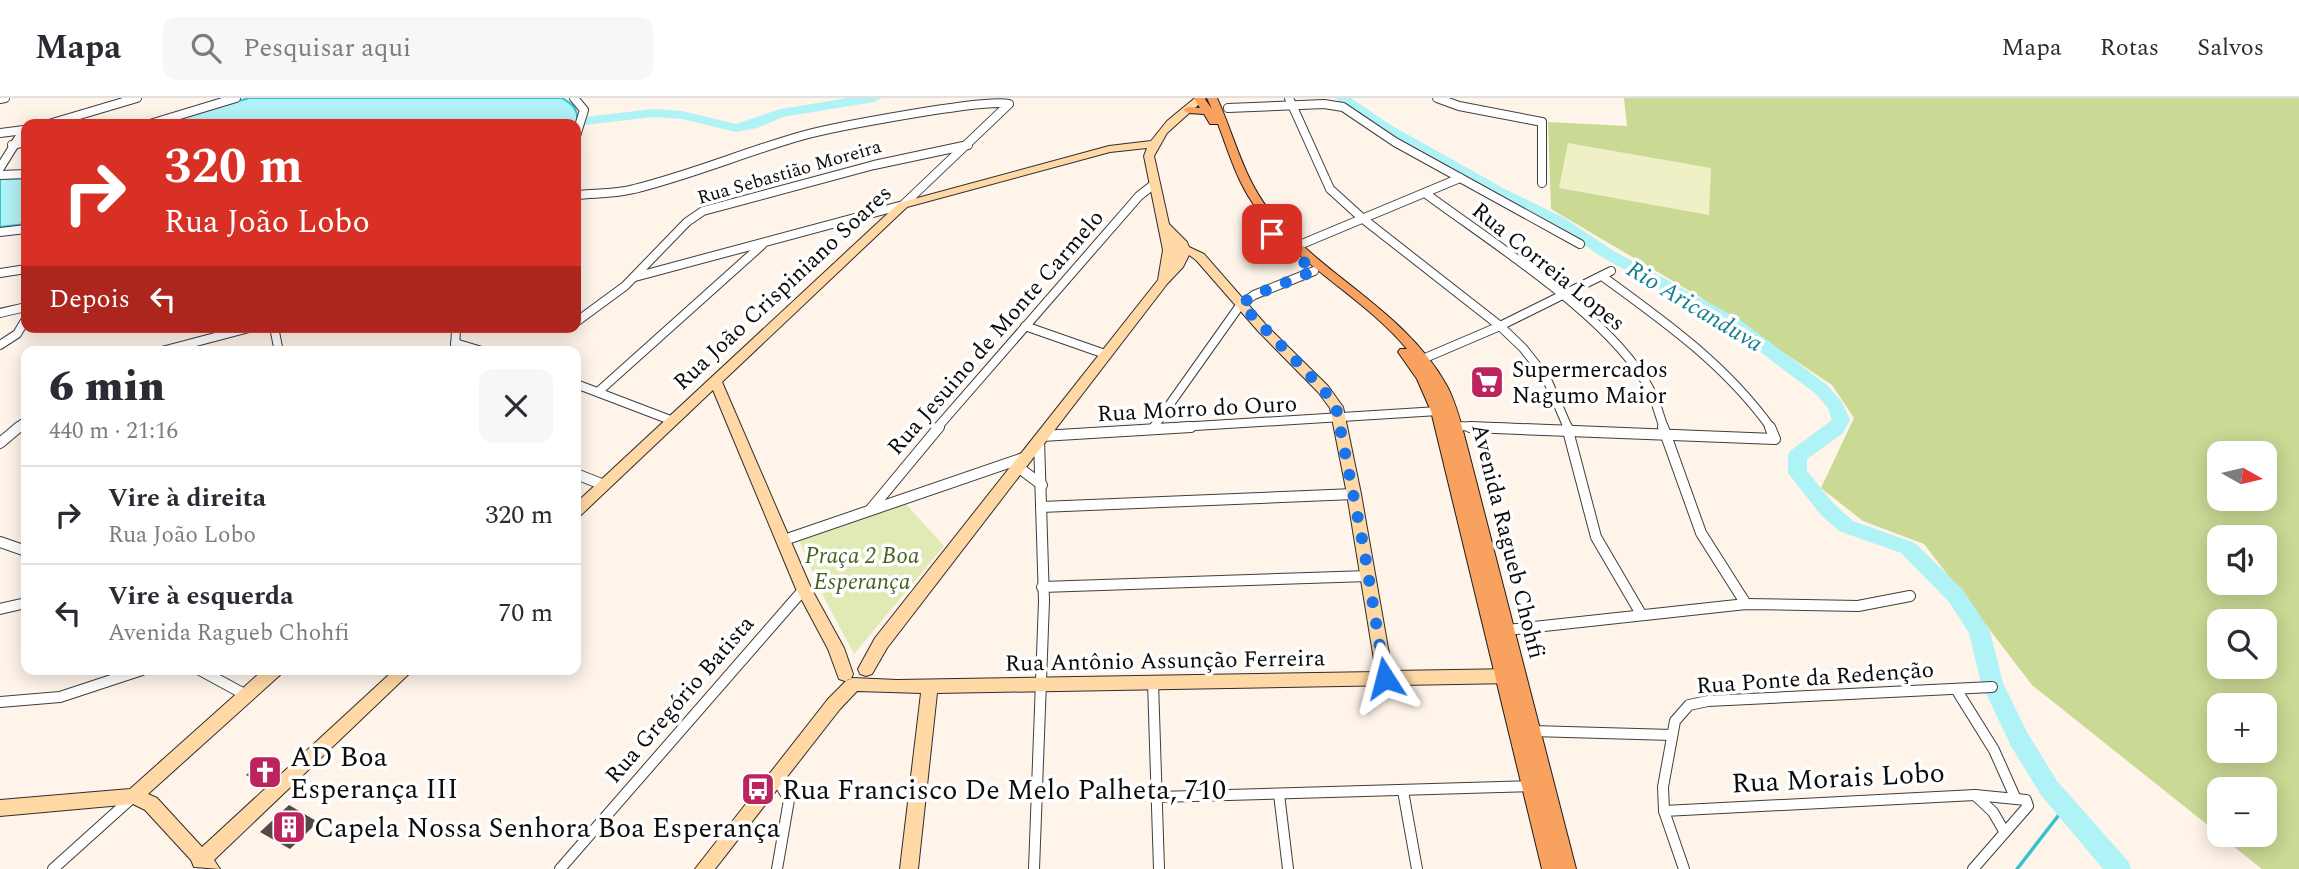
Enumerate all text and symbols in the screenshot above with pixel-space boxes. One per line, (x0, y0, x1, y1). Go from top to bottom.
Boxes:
search box (163, 17, 653, 80)
text: Mapa (35, 23, 121, 73)
text: Pesquisar aqui (243, 28, 411, 68)
icon: search (187, 29, 225, 67)
text: Mapa (2002, 30, 2062, 66)
text: Rotas (2100, 30, 2159, 66)
text: Salvos (2197, 30, 2264, 66)
text: 320 m (164, 130, 303, 205)
street label: Rua Sebastião Moreira (694, 132, 885, 213)
icon: right (49, 147, 140, 238)
street label: Rua João Crispiniano Soares (666, 177, 901, 399)
street label: Rua Correia Lopes (1464, 194, 1633, 340)
text: Rua João Lobo (164, 198, 370, 247)
street label: Rua Jesuino de Monte Carmelo (879, 202, 1113, 464)
pin (1242, 204, 1302, 264)
icon: arrive (1253, 215, 1291, 253)
water label: Rio Aricanduva (1619, 252, 1770, 362)
text: Depois (49, 279, 130, 319)
icon: left (144, 280, 182, 318)
place label: Supermercados Nagumo Maior (1512, 353, 1668, 414)
text: 6 min (49, 356, 165, 419)
supermarket icon: Supermercados Nagumo Maior (1468, 363, 1506, 401)
button: close (479, 369, 553, 443)
street label: Rua Morro do Ouro (1096, 387, 1298, 432)
text: 440 m · 21:16 (49, 414, 178, 449)
street label: Avenida Ragueb Chohfi (1461, 420, 1554, 663)
north arrow (2207, 441, 2277, 511)
map controls (2207, 441, 2277, 847)
text: Vire à direita (108, 478, 266, 518)
text: 320 m (485, 495, 553, 535)
icon: right (49, 496, 87, 534)
text: Rua João Lobo (108, 518, 256, 553)
button: sound (2207, 525, 2277, 595)
park label: Praça 2 Boa Esperança (805, 539, 920, 600)
text: Vire à esquerda (108, 576, 294, 616)
text: 70 m (498, 593, 553, 633)
icon: left (49, 594, 87, 632)
street label: Rua Gregório Batista (597, 608, 763, 792)
button: search (2207, 609, 2277, 679)
text: Avenida Ragueb Chohfi (108, 616, 349, 651)
street label: Rua Antônio Assunção Ferreira (1005, 641, 1325, 682)
position arrow (1348, 641, 1422, 715)
street label: Rua Ponte da Redenção (1695, 653, 1935, 704)
button: + (2207, 693, 2277, 763)
place label: AD Boa Esperança III (290, 736, 458, 811)
street label: Rua Morais Lobo (1730, 751, 1946, 806)
church icon: AD Boa Esperança III (246, 753, 284, 791)
place label: Rua Francisco De Melo Palheta, 710 (782, 769, 1226, 812)
bus stop icon: Rua Francisco De Melo Palheta, 710 (739, 770, 777, 808)
button: − (2207, 777, 2277, 847)
place label: Capela Nossa Senhora Boa Esperança (314, 807, 781, 850)
building icon: Capela Nossa Senhora Boa Esperança (270, 808, 308, 846)

